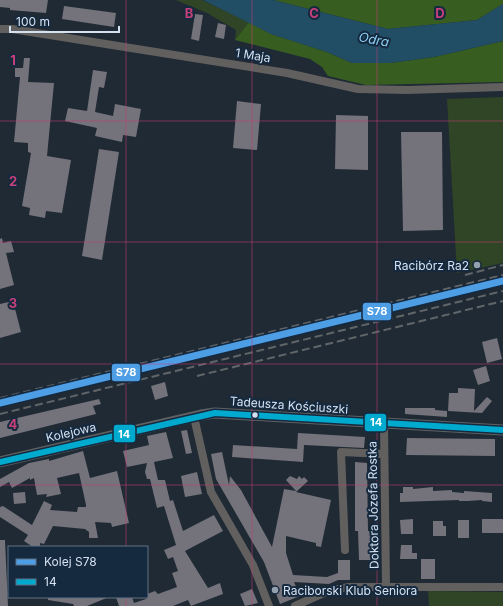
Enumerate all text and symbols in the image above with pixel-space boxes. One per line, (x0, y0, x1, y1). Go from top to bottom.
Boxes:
text: B (185, 5, 194, 21)
text: C (309, 5, 319, 21)
text: D (435, 5, 445, 21)
scale bar (10, 8, 119, 34)
text: 100 m (16, 14, 50, 29)
water label: Odra (357, 28, 391, 50)
street label: 1 Maja (234, 45, 272, 65)
text: 1 (10, 52, 16, 68)
text: 2 (9, 173, 17, 189)
place label: Racibórz Ra2 (394, 258, 469, 273)
marker: Racibórz Ra2 (472, 260, 482, 270)
text: 3 (9, 295, 17, 311)
line badge: S78 (362, 302, 392, 321)
text: S78 (367, 304, 387, 318)
line badge: S78 (111, 363, 141, 382)
text: S78 (116, 365, 136, 379)
street label: Tadeusza Kościuszki (229, 393, 349, 417)
unlabelled marker (250, 410, 260, 420)
line badge: 14 (364, 413, 387, 432)
text: 14 (370, 415, 382, 429)
text: 4 (9, 416, 18, 432)
street label: Kolejowa (44, 419, 98, 445)
line badge: 14 (113, 424, 136, 443)
text: 14 (118, 427, 130, 441)
street label: Doktora Józefa Rostka (364, 441, 382, 569)
legend (8, 546, 148, 598)
text: Kolej S78 (44, 554, 97, 569)
text: 14 (44, 574, 57, 589)
place label: Raciborski Klub Seniora (283, 583, 417, 598)
marker: Raciborski Klub Seniora (270, 585, 280, 595)

